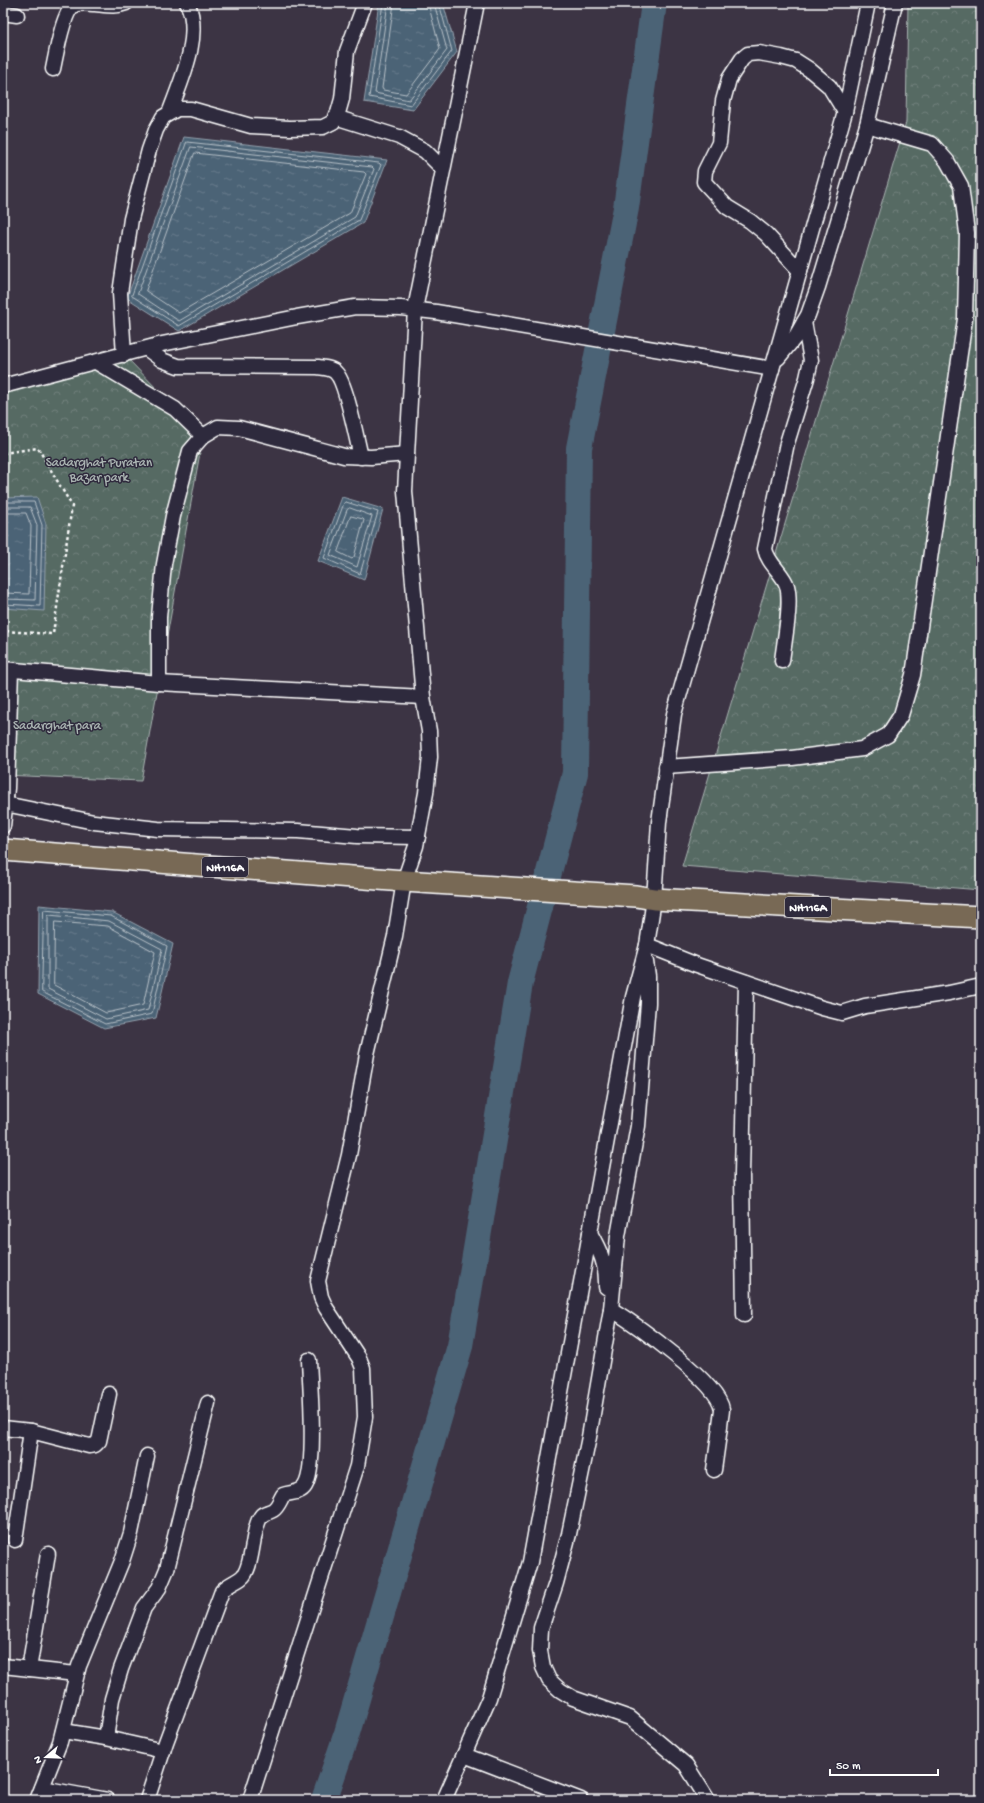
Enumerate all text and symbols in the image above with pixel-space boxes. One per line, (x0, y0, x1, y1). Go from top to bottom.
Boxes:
park label: Sadarghat Puratan Bazar park (46, 456, 153, 486)
park label: Sadarghat para (13, 719, 102, 734)
road number: NH116A (202, 857, 248, 877)
road number: NH116A (785, 897, 831, 917)
north arrow (26, 1737, 66, 1777)
scale bar (830, 1751, 938, 1777)
text: N (32, 1754, 45, 1765)
text: 50 m (836, 1760, 861, 1774)

